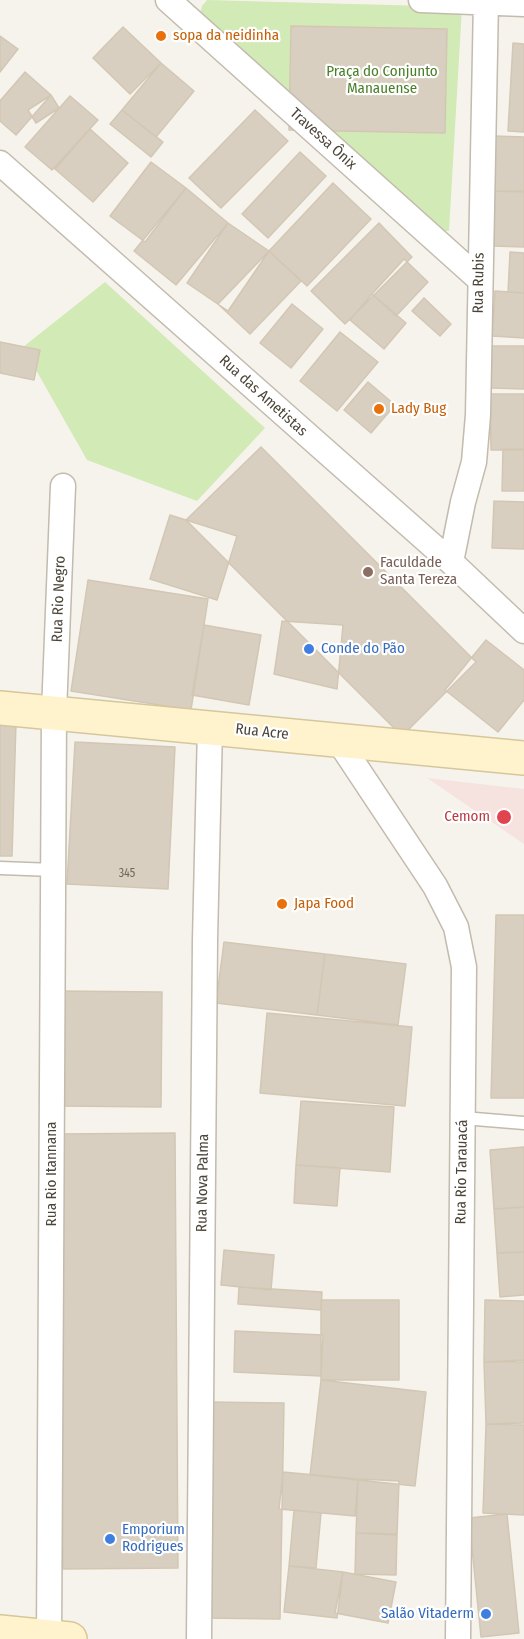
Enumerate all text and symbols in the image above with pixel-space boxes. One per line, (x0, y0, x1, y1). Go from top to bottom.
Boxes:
place label: sopa da neidinha (173, 27, 279, 45)
marker: sopa da neidinha (154, 29, 168, 43)
park label: Praça do Conjunto Manauense (326, 63, 438, 98)
street label: Travessa Ônix (286, 104, 360, 174)
street label: Rua Rubis (469, 252, 489, 314)
street label: Rua das Ametistas (215, 352, 311, 440)
place label: Lady Bug (391, 400, 446, 418)
marker: Lady Bug (372, 402, 386, 416)
place label: Faculdade Santa Tereza (380, 554, 457, 589)
street label: Rua Rio Negro (48, 555, 70, 643)
marker: Faculdade Santa Tereza (361, 565, 375, 579)
place label: Conde do Pão (321, 640, 405, 658)
marker: Conde do Pão (302, 642, 316, 656)
street label: Rua Acre (234, 720, 290, 744)
place label: Cemom (444, 808, 490, 826)
marker: Cemom (495, 808, 513, 826)
house number: 345 (119, 867, 135, 881)
place label: Japa Food (294, 895, 354, 913)
marker: Japa Food (275, 897, 289, 911)
street label: Rua Rio Tarauacá (452, 1119, 472, 1225)
street label: Rua Rio Itannana (43, 1122, 61, 1226)
street label: Rua Nova Palma (193, 1134, 213, 1232)
place label: Emporium Rodrigues (122, 1521, 185, 1556)
marker: Emporium Rodrigues (103, 1532, 117, 1546)
place label: Salão Vitaderm (381, 1605, 474, 1623)
marker: Salão Vitaderm (479, 1607, 493, 1621)

